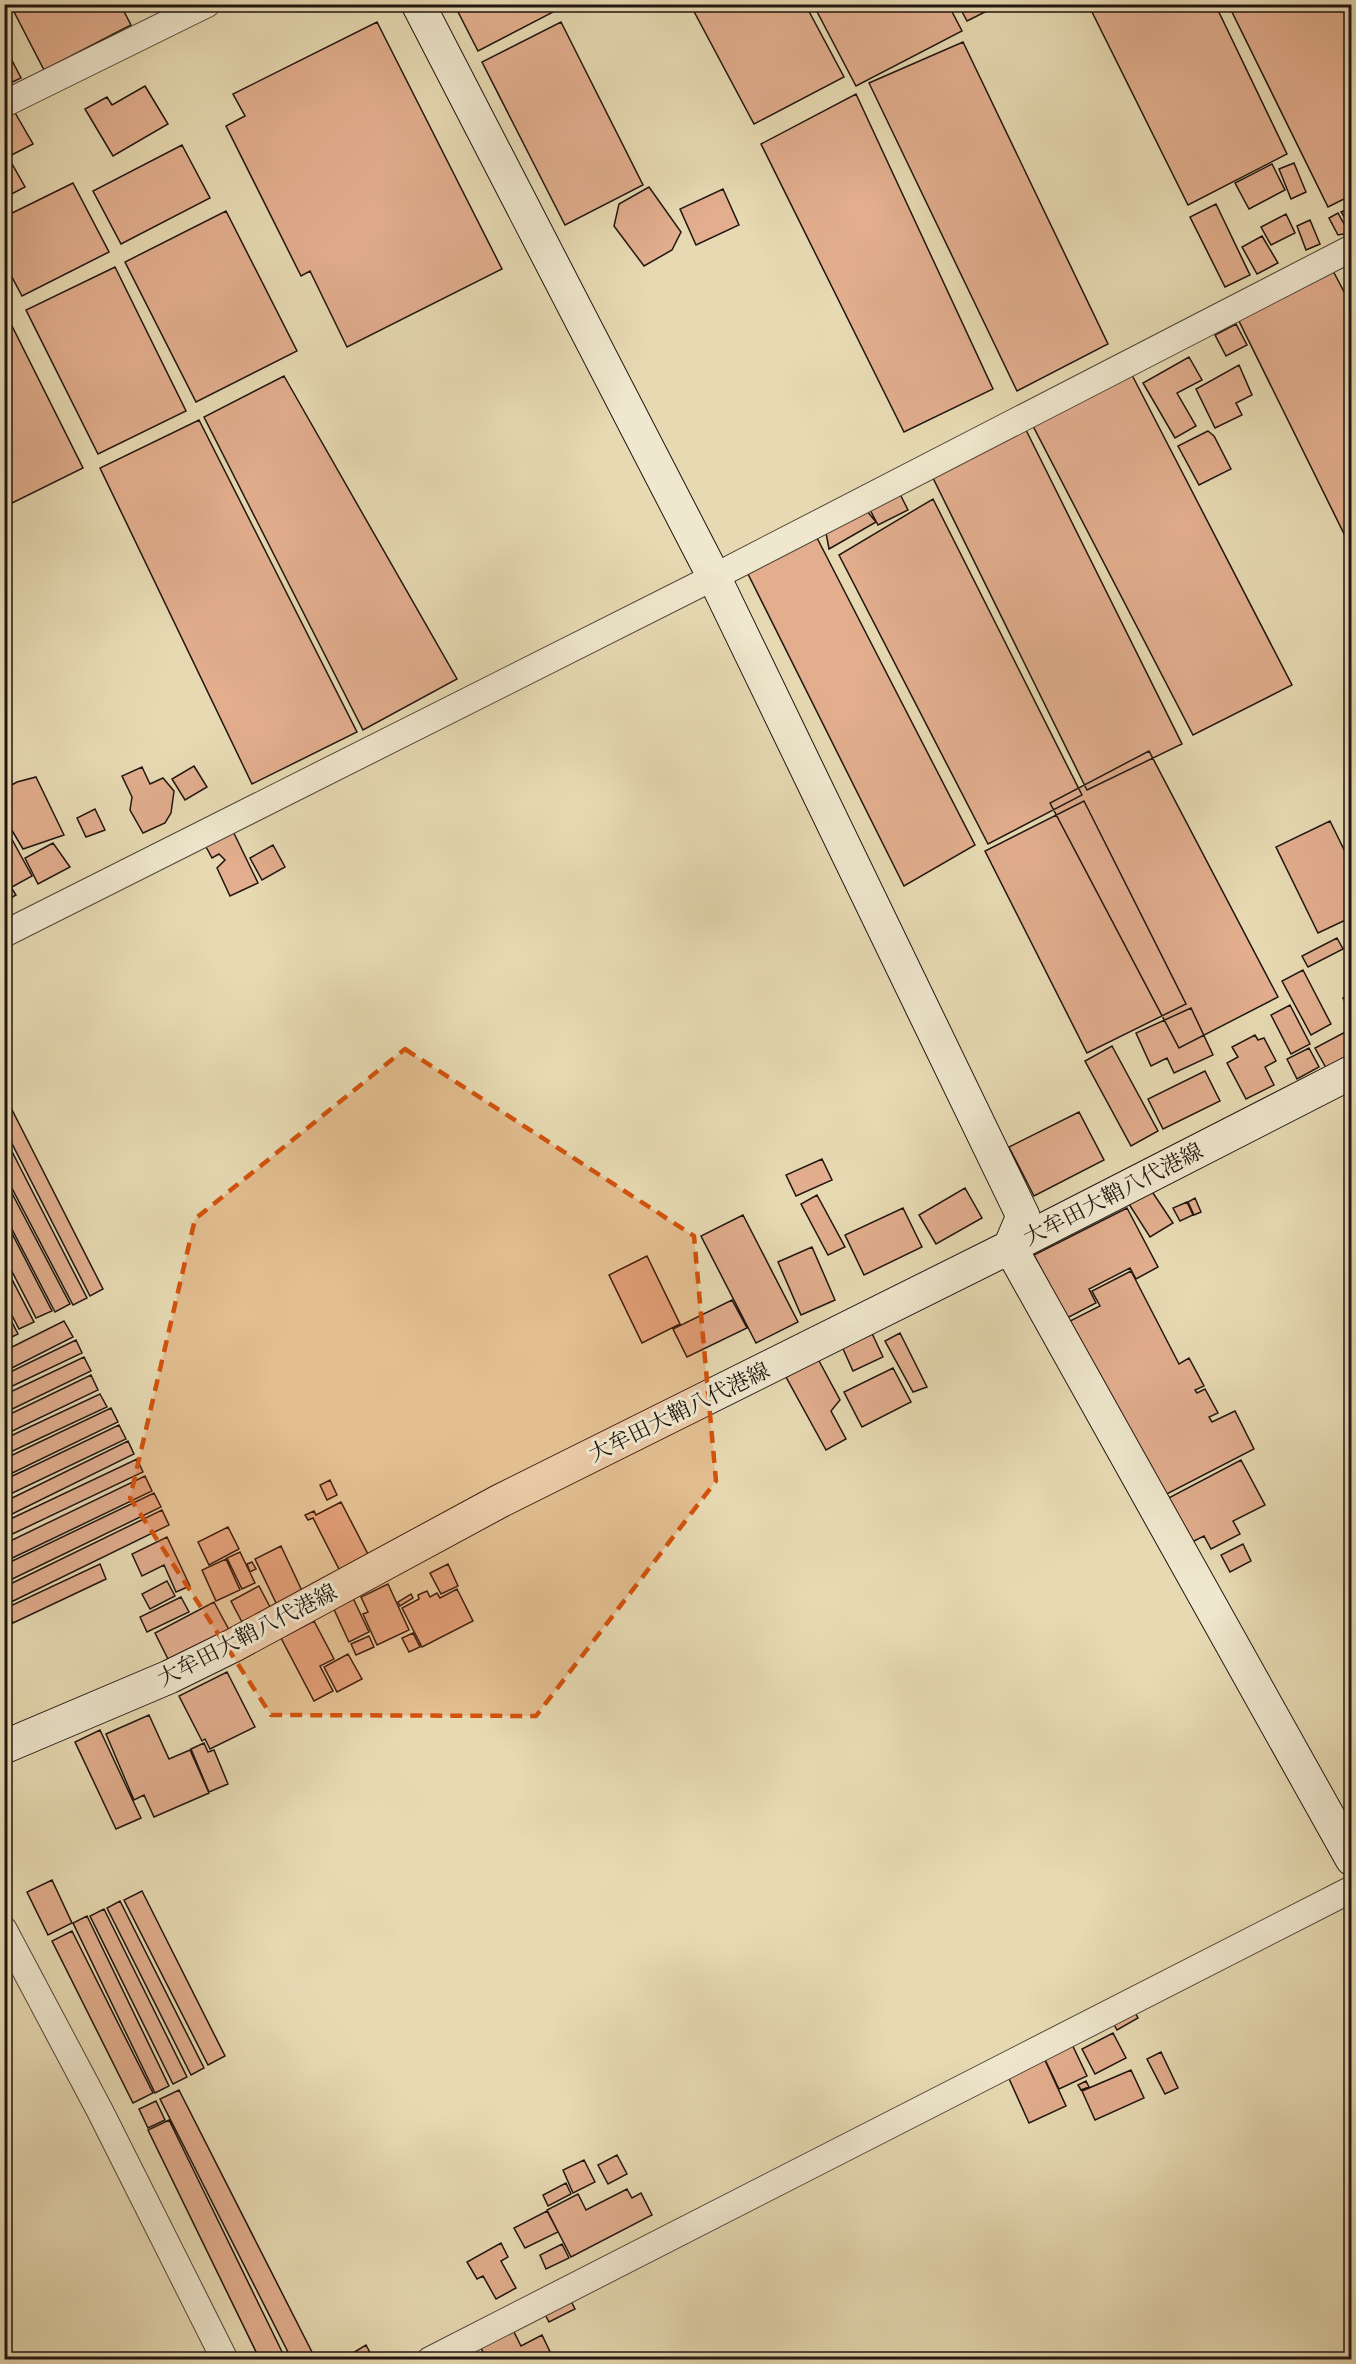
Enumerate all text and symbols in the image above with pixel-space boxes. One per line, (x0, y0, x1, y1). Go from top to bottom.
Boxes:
street label: 大牟田大鞘八代港線 (1018, 1136, 1208, 1252)
street label: 大牟田大鞘八代港線 (584, 1356, 774, 1468)
street label: 大牟田大鞘八代港線 (152, 1577, 342, 1693)

